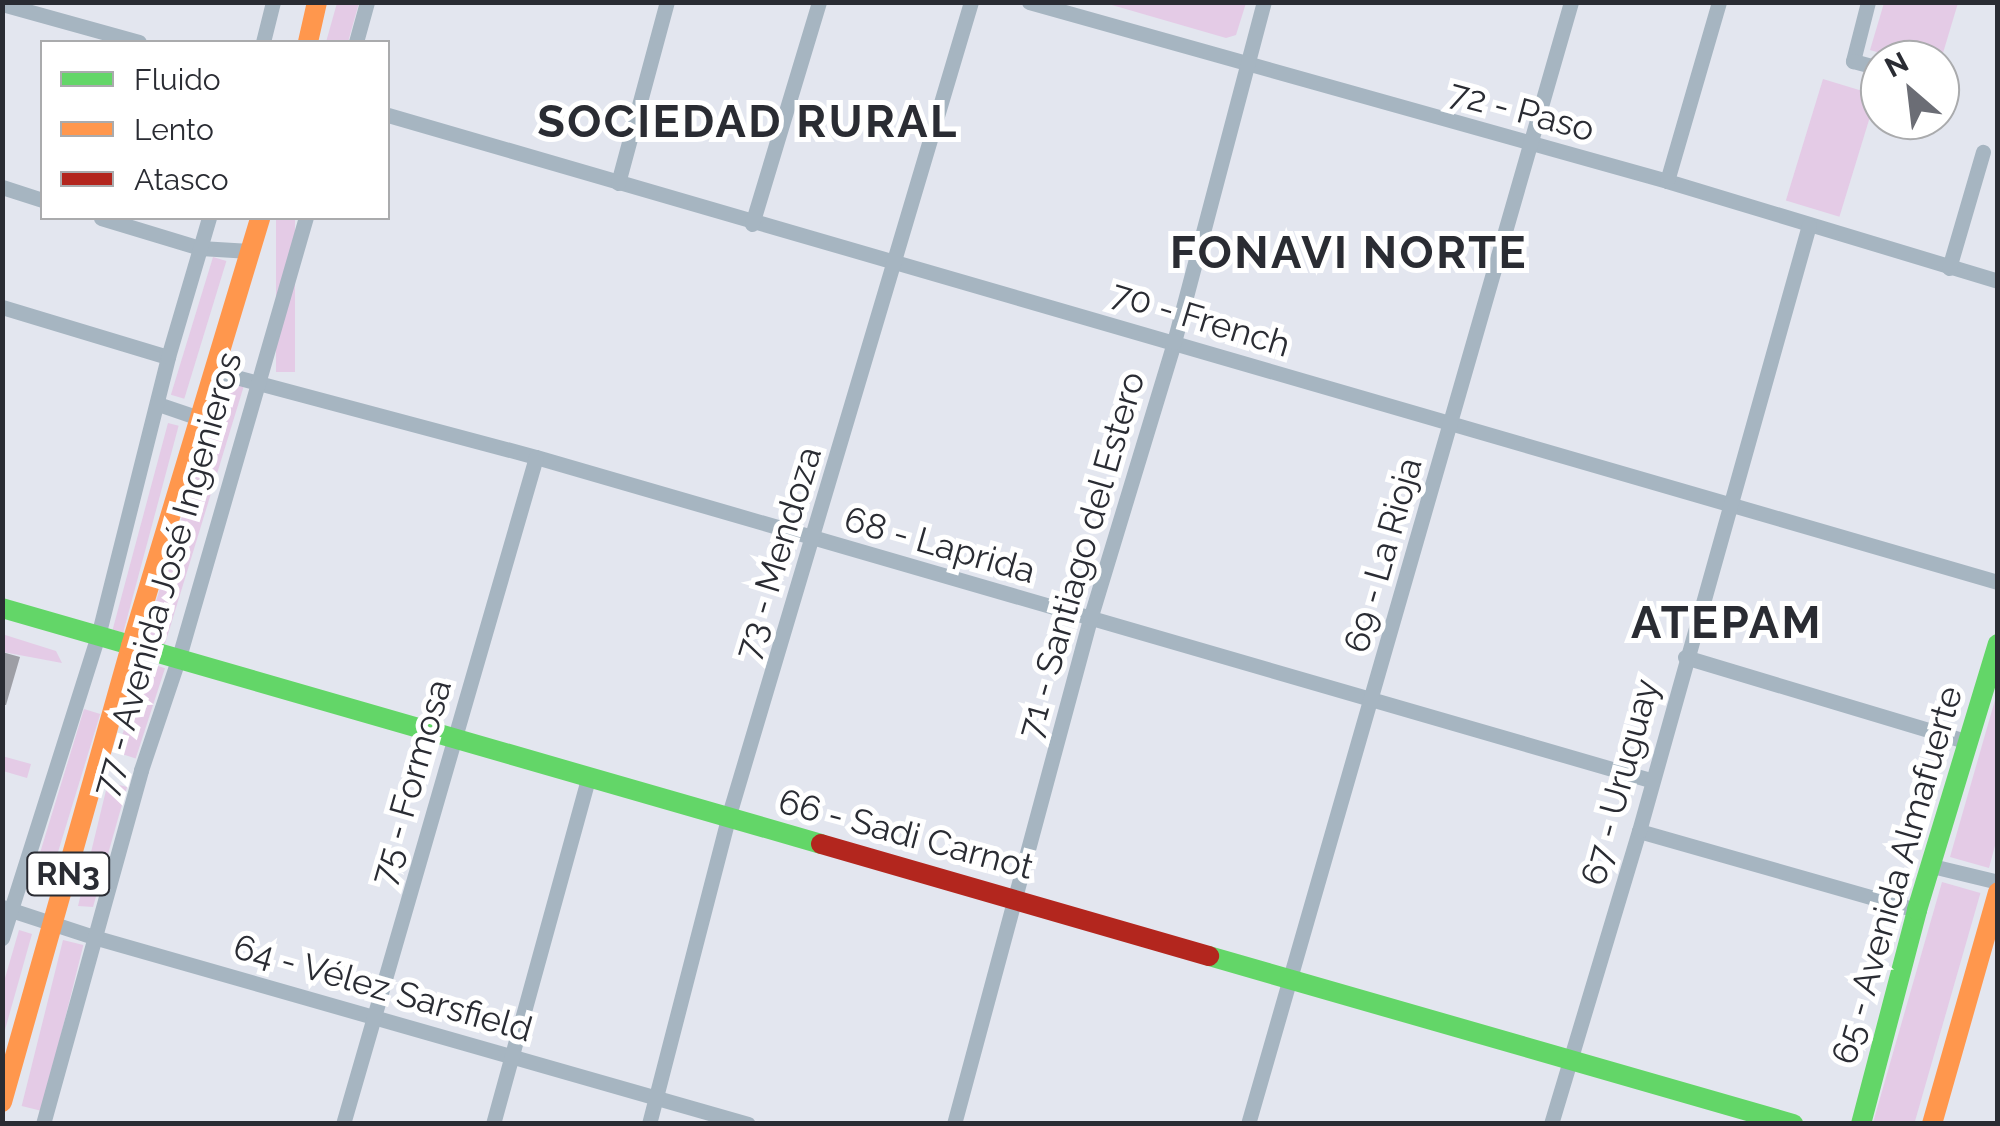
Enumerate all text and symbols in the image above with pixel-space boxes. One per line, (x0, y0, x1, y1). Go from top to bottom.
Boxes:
legend (40, 40, 390, 220)
north arrow (1860, 40, 1960, 140)
text: N (1879, 45, 1914, 84)
text: Fluido (134, 62, 221, 97)
street label: 72 - Paso (1445, 72, 1599, 150)
district label: SOCIEDAD RURAL (537, 95, 959, 149)
text: Lento (134, 112, 214, 147)
text: Atasco (134, 162, 229, 197)
district label: FONAVI NORTE (1170, 226, 1528, 280)
street label: 70 - French (1107, 272, 1295, 366)
street label: 77 - Avenida José Ingenieros (83, 346, 251, 802)
street label: 71 - Santiago del Estero (1008, 367, 1154, 743)
street label: 73 - Mendoza (726, 442, 830, 664)
street label: 69 - La Rioja (1335, 453, 1431, 657)
street label: 68 - Laprida (840, 498, 1040, 592)
district label: ATEPAM (1631, 596, 1823, 650)
street label: 67 - Uruguay (1572, 674, 1668, 890)
street label: 75 - Formosa (362, 675, 460, 889)
street label: 65 - Avenida Almafuerte (1823, 680, 1971, 1070)
street label: 66 - Sadi Carnot (774, 780, 1038, 888)
road number: RN3 (26, 847, 110, 901)
street label: 64 - Vélez Sarsfield (228, 925, 538, 1051)

